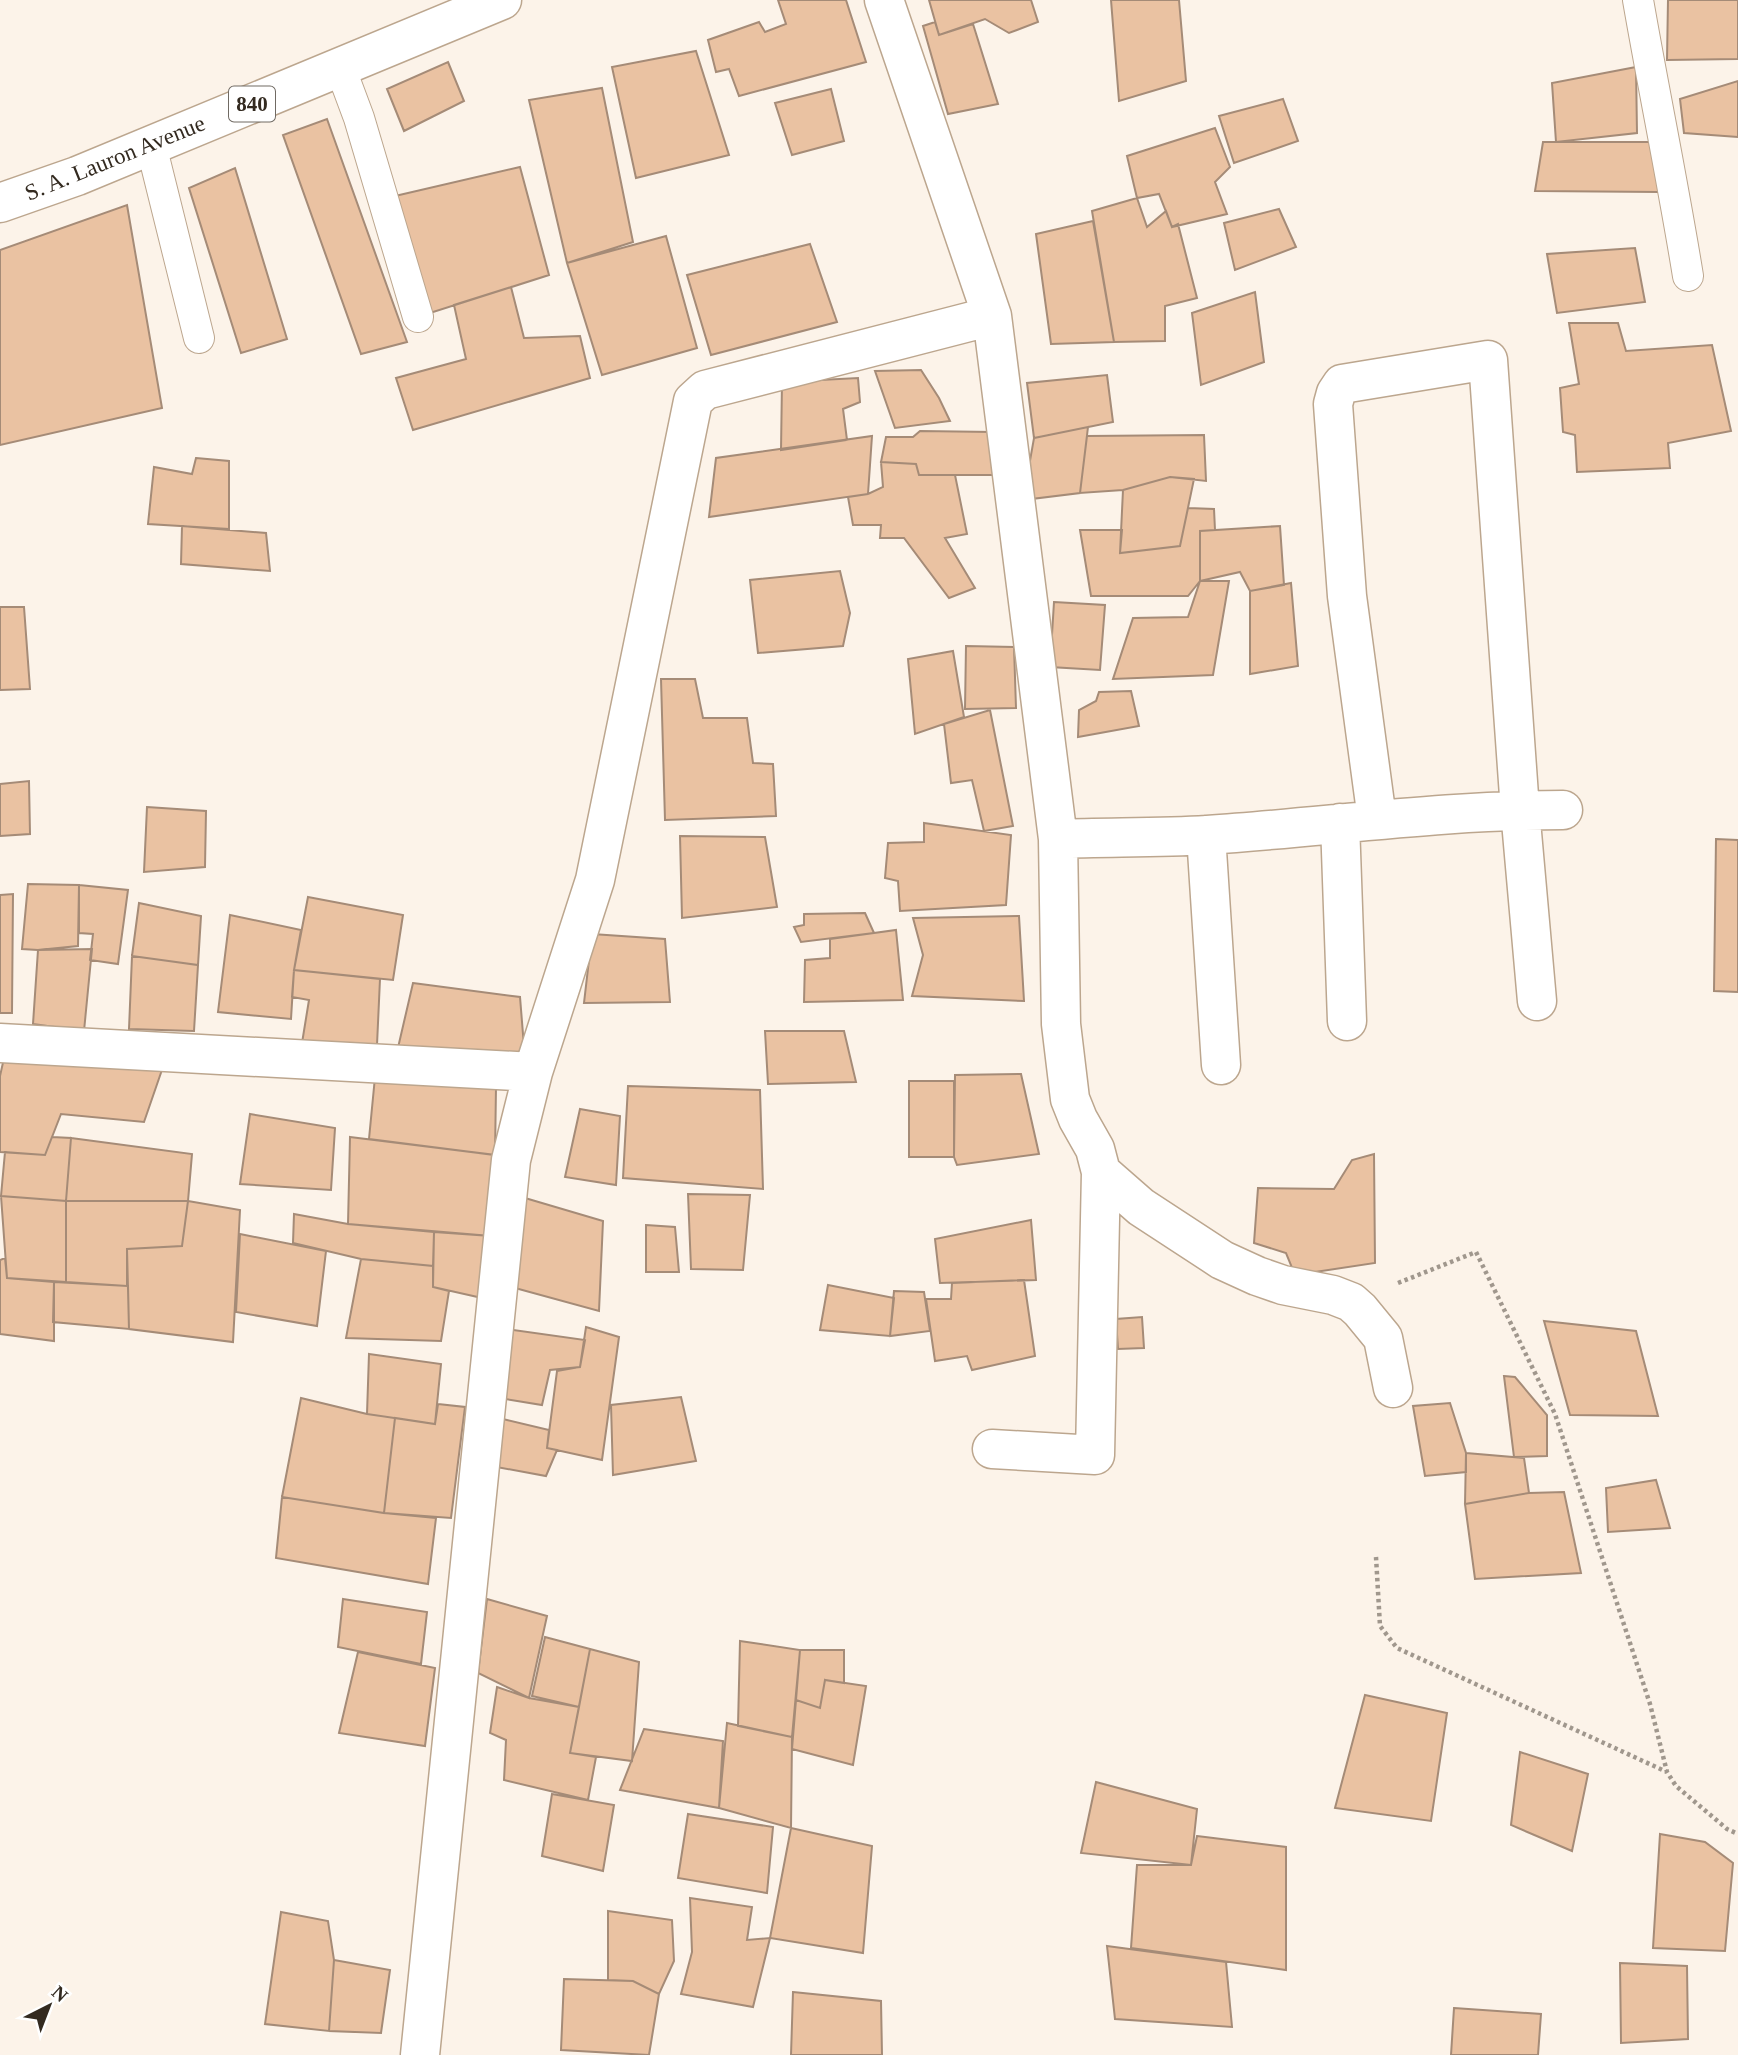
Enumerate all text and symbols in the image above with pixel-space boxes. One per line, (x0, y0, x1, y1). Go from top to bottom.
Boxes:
road number: 840 (229, 86, 275, 122)
street label: S. A. Lauron Avenue (21, 110, 209, 206)
north arrow (14, 1971, 84, 2041)
text: N (48, 1981, 72, 2006)

